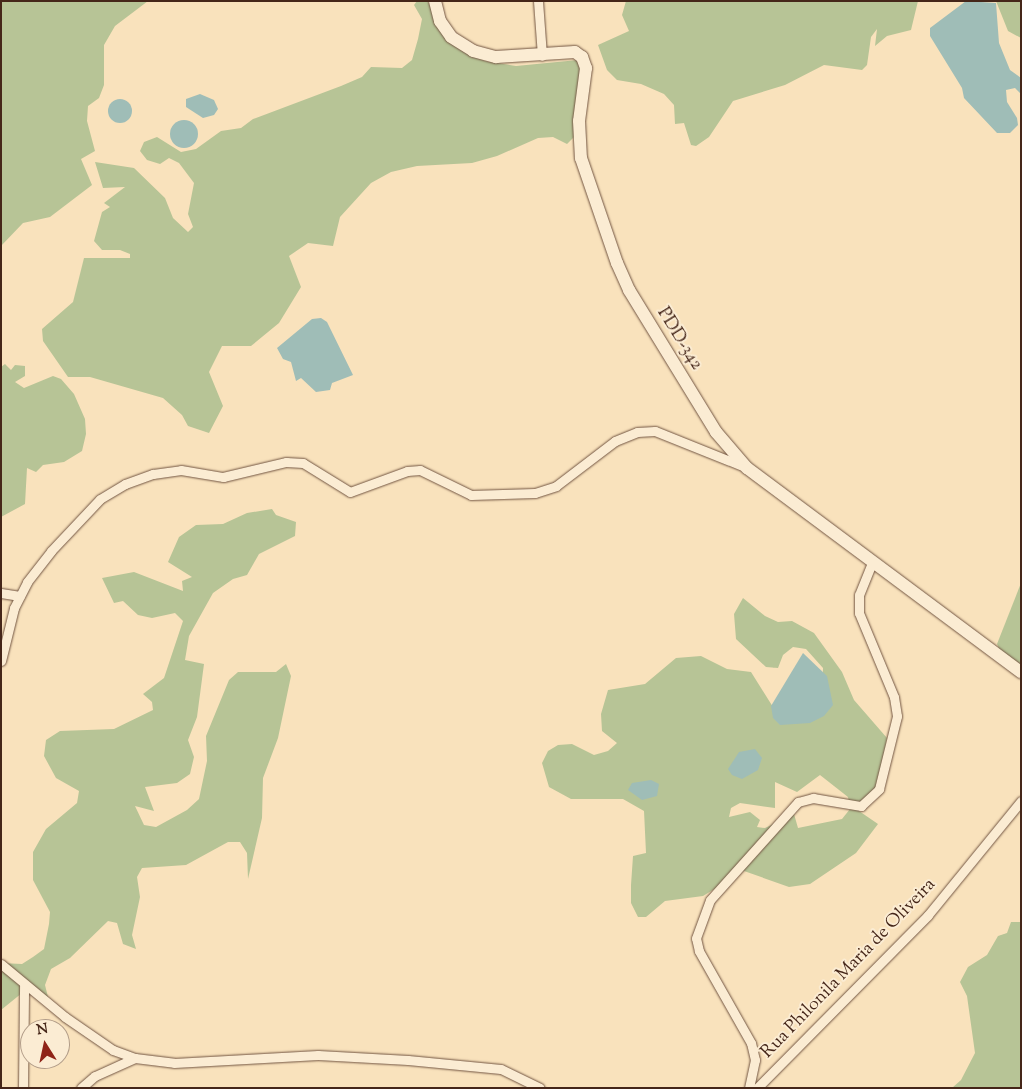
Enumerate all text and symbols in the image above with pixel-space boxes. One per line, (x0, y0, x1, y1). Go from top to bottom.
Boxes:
street label: PDD-342 (651, 304, 707, 374)
street label: Rua Philonila Maria de Oliveira (757, 875, 941, 1063)
north arrow (20, 1019, 70, 1069)
text: N (35, 1019, 50, 1041)

